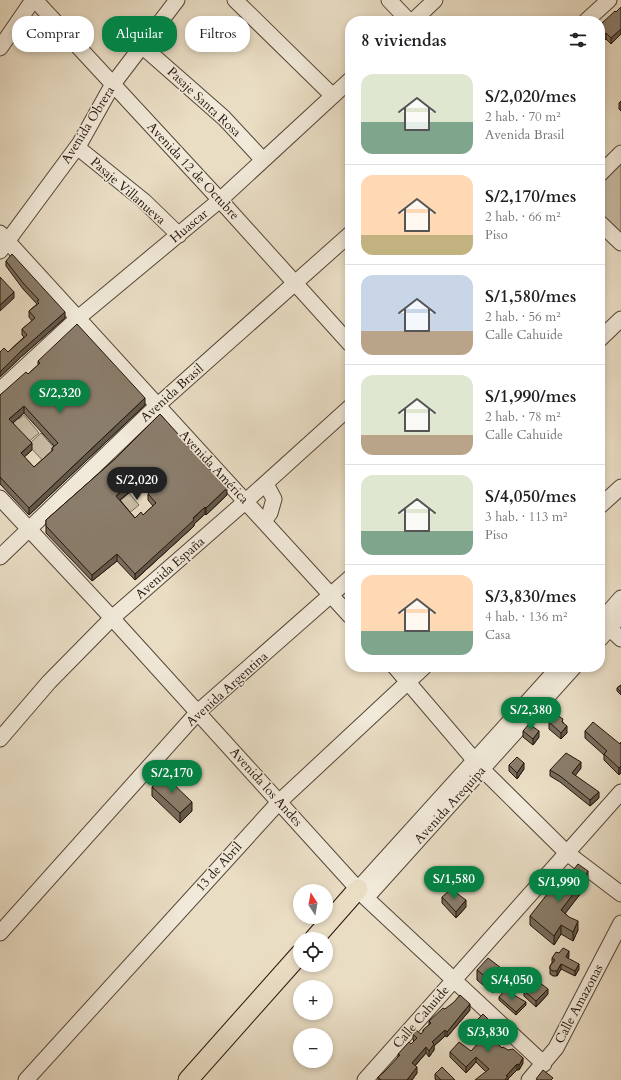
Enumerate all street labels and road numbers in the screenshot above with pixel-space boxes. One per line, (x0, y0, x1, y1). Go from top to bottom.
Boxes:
street label: Pasaje Santa Rosa (163, 63, 245, 141)
street label: Avenida Obrera (57, 83, 119, 167)
street label: Avenida 12 de Octubre (143, 118, 243, 224)
street label: Pasaje Villanueva (86, 153, 170, 229)
street label: Huascar (166, 205, 212, 247)
street label: Avenida Brasil (137, 359, 208, 426)
street label: Avenida América (175, 426, 253, 508)
street label: Avenida España (131, 533, 209, 603)
street label: Avenida Argentina (182, 647, 272, 731)
street label: Avenida los Andes (226, 744, 306, 830)
street label: Avenida Arequipa (410, 762, 490, 848)
street label: 13 de Abril (192, 838, 247, 896)
street label: Calle Amazonas (550, 961, 608, 1047)
street label: Calle Cahuide (389, 982, 453, 1052)

